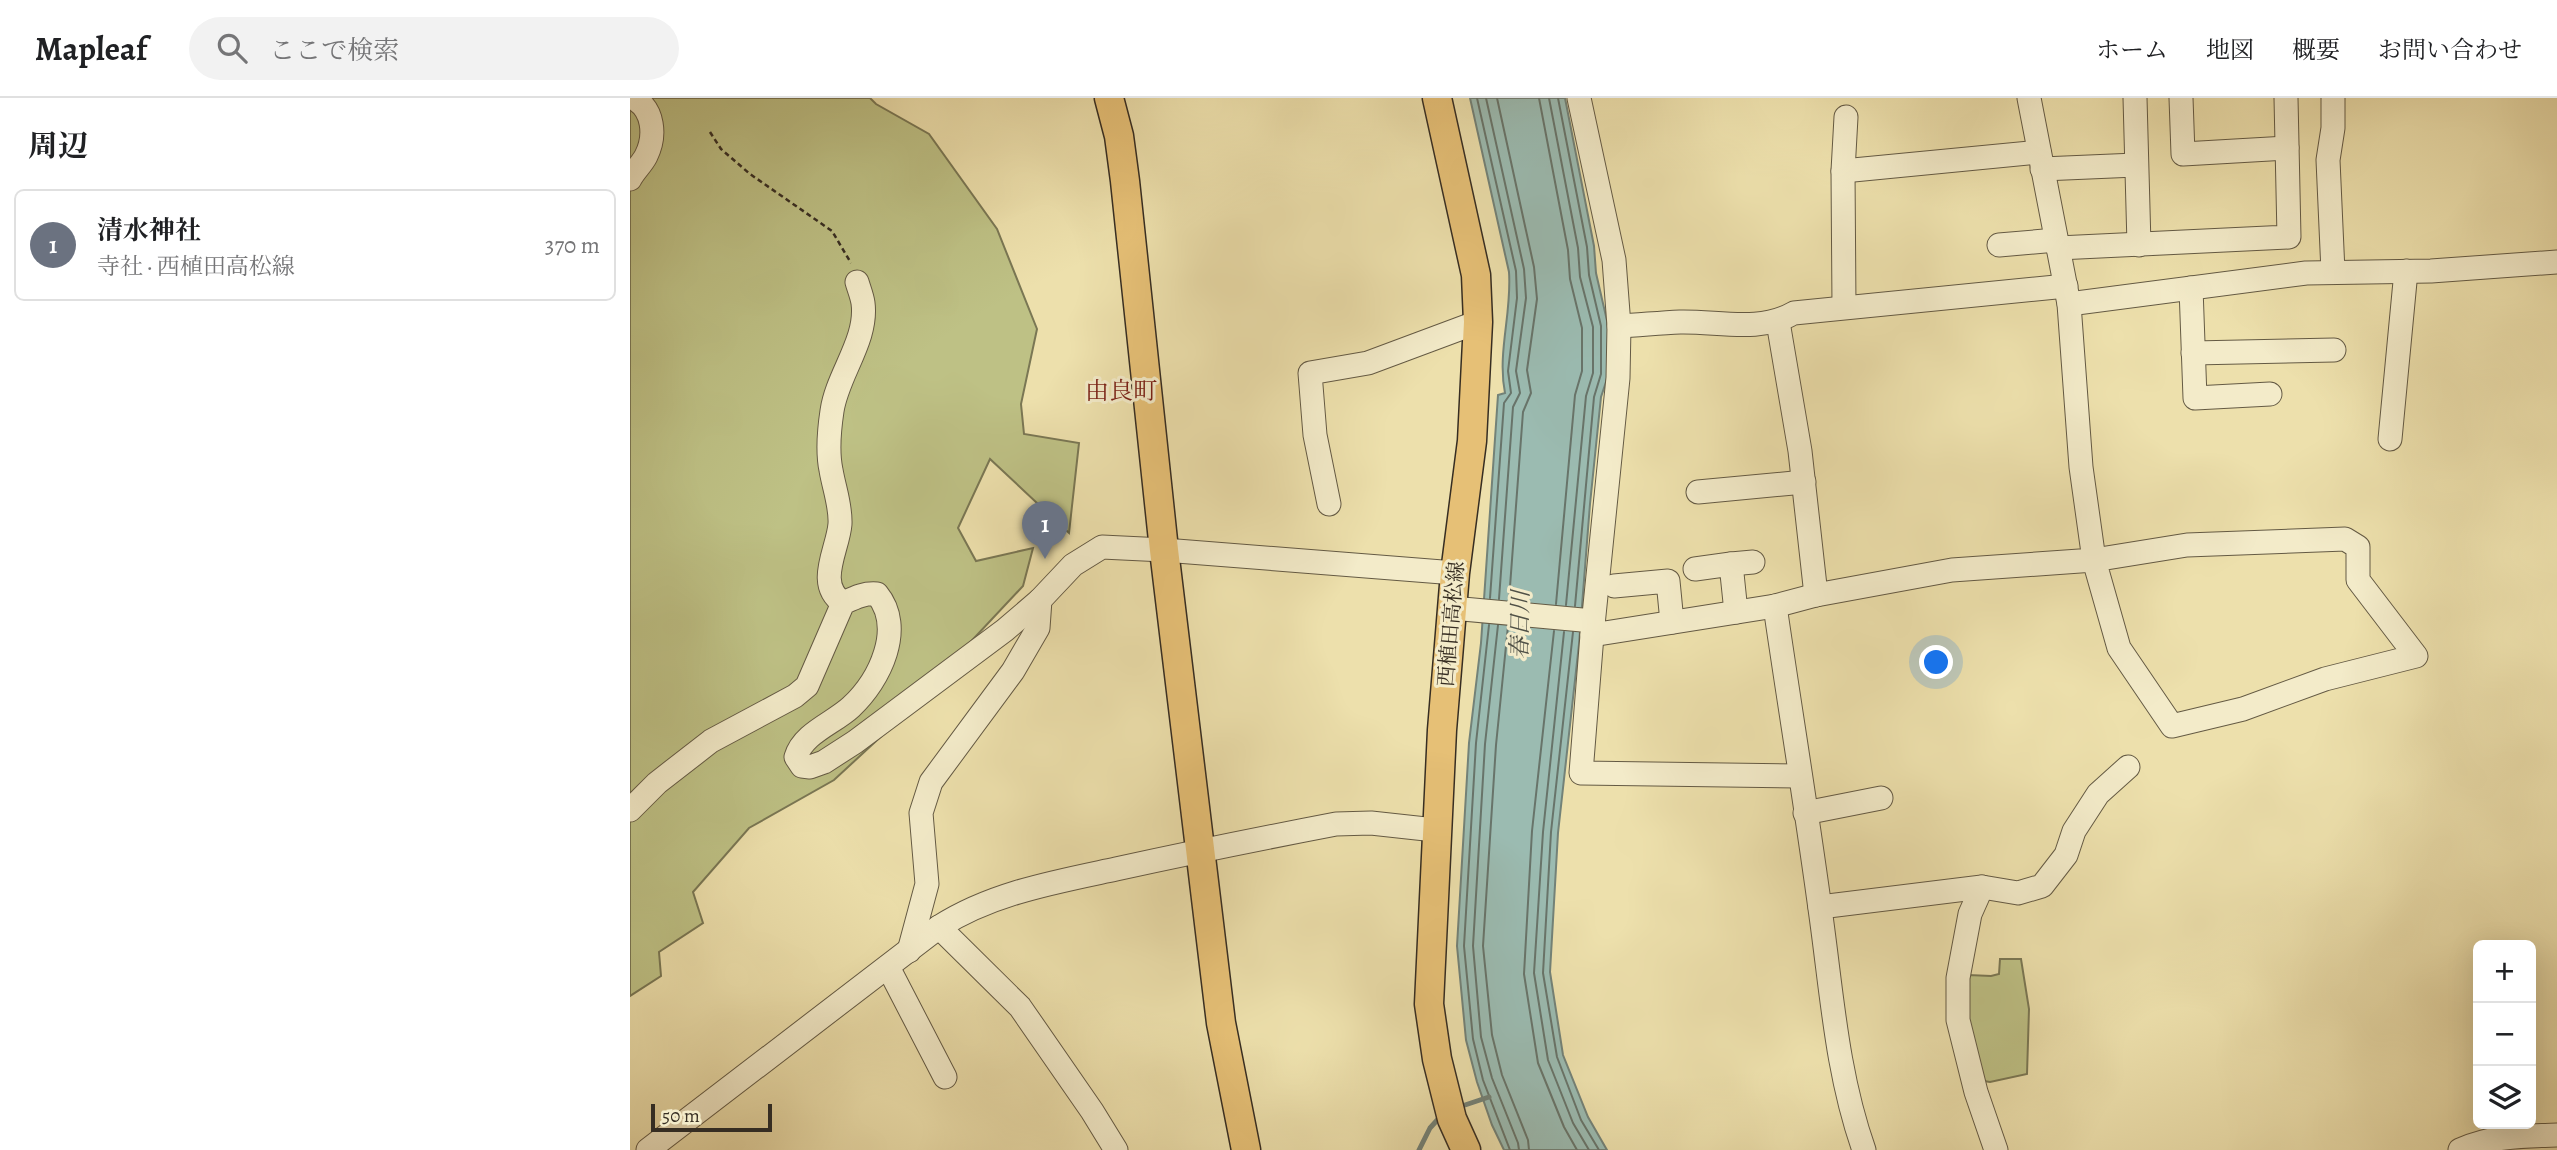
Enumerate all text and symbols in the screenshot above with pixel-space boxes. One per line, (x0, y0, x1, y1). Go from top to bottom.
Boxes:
search box (189, 17, 679, 80)
text: Mapleaf (35, 26, 147, 71)
icon: search (213, 29, 251, 67)
text: ここで検索 (269, 33, 399, 68)
text: ホーム (2096, 34, 2168, 66)
text: 地図 (2206, 34, 2254, 66)
text: 概要 (2292, 34, 2340, 66)
text: お問い合わせ (2378, 34, 2522, 66)
text: 周辺 (28, 126, 88, 166)
text: 清水神社 (97, 213, 201, 248)
text: 1 (49, 230, 57, 261)
text: 370 m (545, 230, 600, 261)
text: 寺社 · 西植田高松線 (97, 251, 295, 282)
district label: 由良町 (1085, 375, 1157, 407)
pin: 1 (1022, 501, 1068, 559)
street label: 西植田高松線 (1432, 560, 1470, 688)
water label: 春日川 (1504, 587, 1536, 660)
your location (1919, 645, 1953, 679)
map controls (2473, 940, 2536, 1129)
button: + (2473, 940, 2536, 1003)
button: − (2473, 1003, 2536, 1066)
button: layers (2473, 1066, 2536, 1129)
scale bar (651, 1101, 772, 1133)
text: 50 m (662, 1103, 700, 1129)

